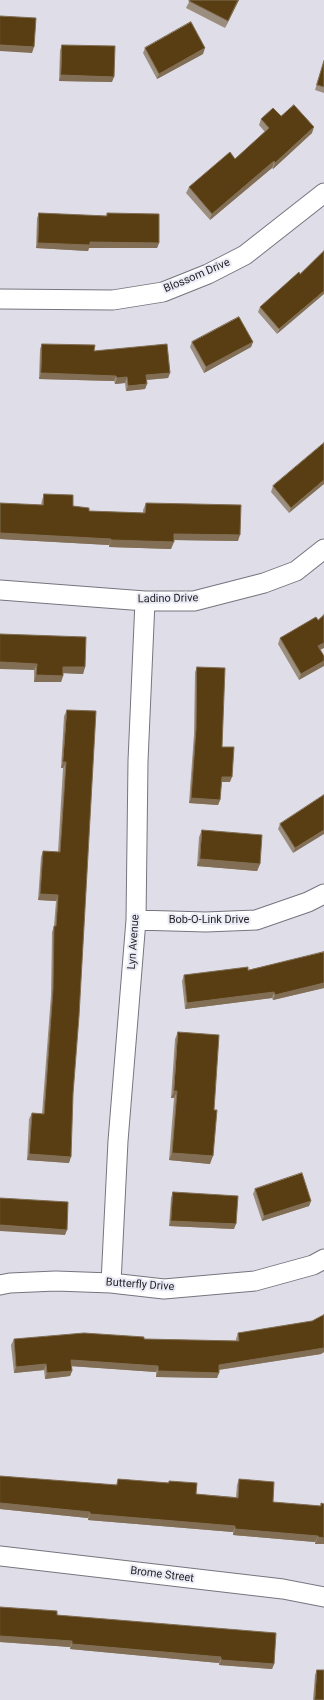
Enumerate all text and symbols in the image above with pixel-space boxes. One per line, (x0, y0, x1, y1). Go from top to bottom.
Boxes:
street label: Blossom Drive (162, 256, 232, 296)
street label: Ladino Drive (138, 592, 198, 606)
street label: Bob-O-Link Drive (169, 913, 249, 927)
street label: Lyn Avenue (125, 914, 143, 970)
street label: Butterfly Drive (105, 1276, 175, 1294)
street label: Brome Street (129, 1565, 195, 1585)

